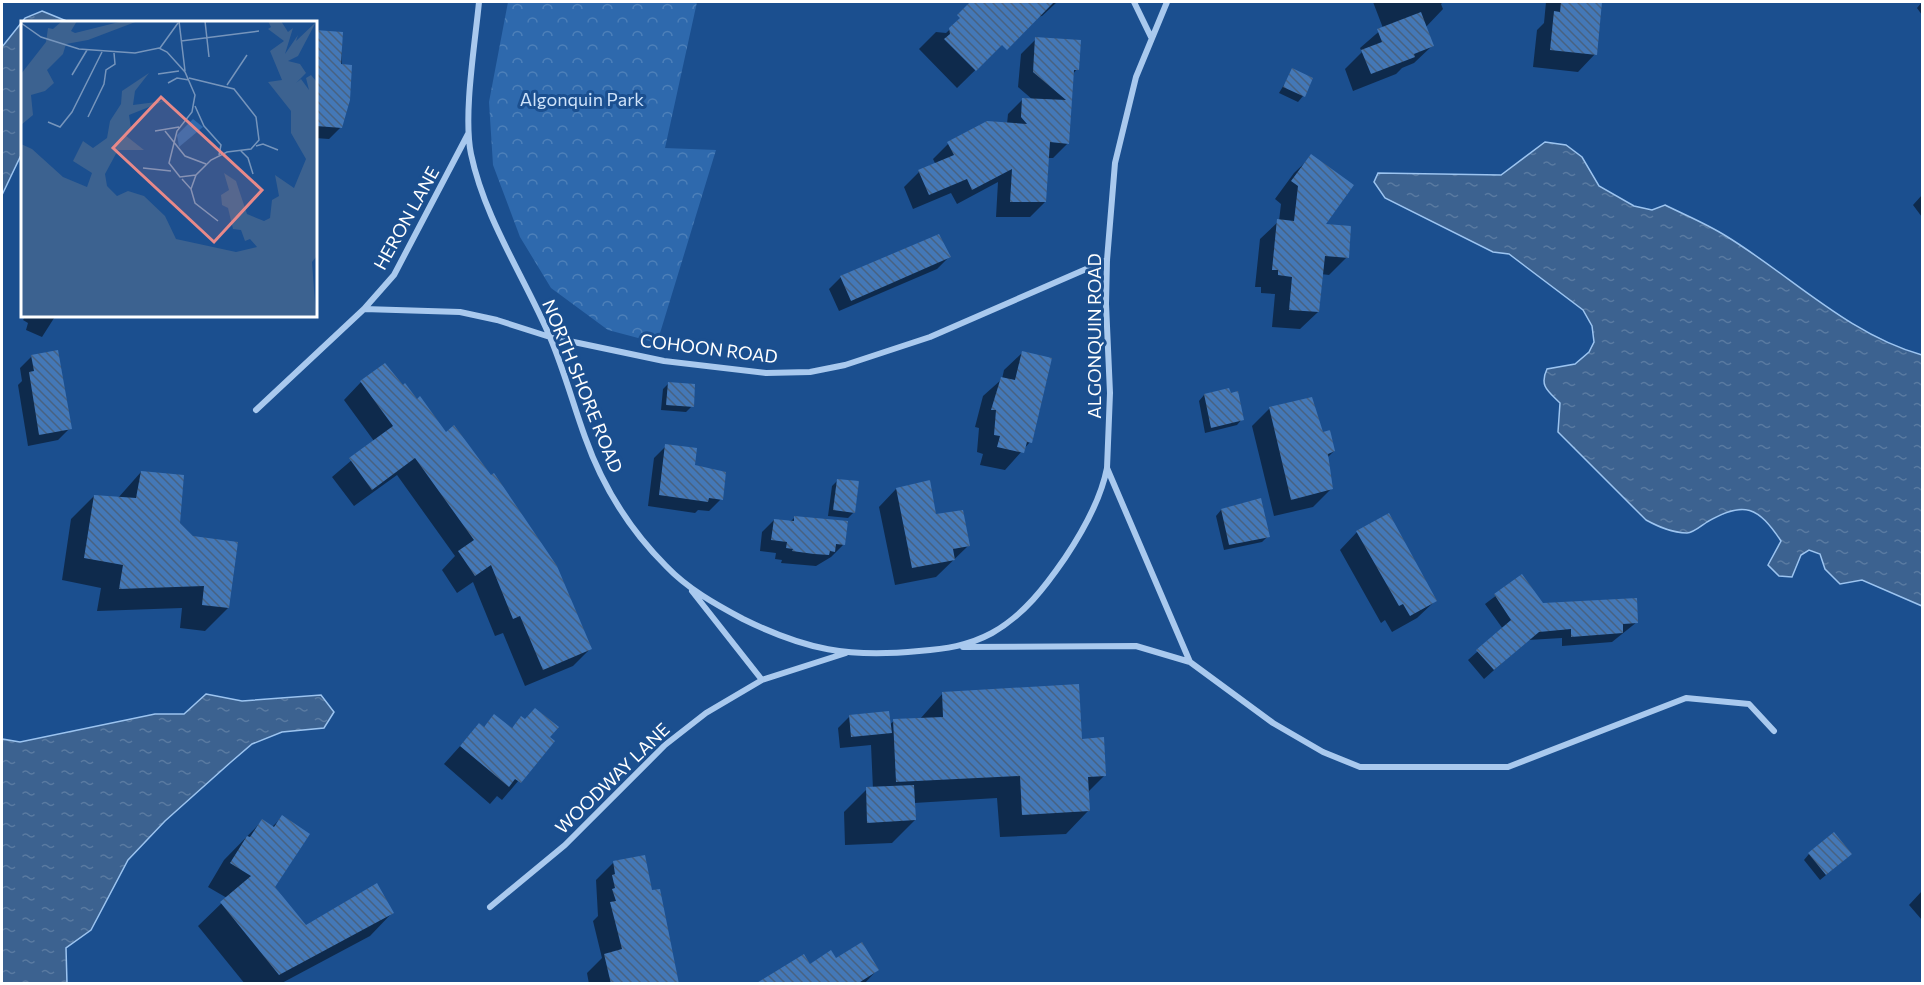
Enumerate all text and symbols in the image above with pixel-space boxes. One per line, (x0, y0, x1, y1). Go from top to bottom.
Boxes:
inset map (21, 21, 316, 316)
park label: Algonquin Park (520, 88, 644, 110)
street label: HERON LANE (369, 163, 443, 273)
street label: ALGONQUIN ROAD (1083, 253, 1105, 419)
street label: NORTH SHORE ROAD (538, 296, 628, 476)
street label: COHOON ROAD (639, 329, 779, 367)
street label: WOODWAY LANE (550, 718, 674, 838)

